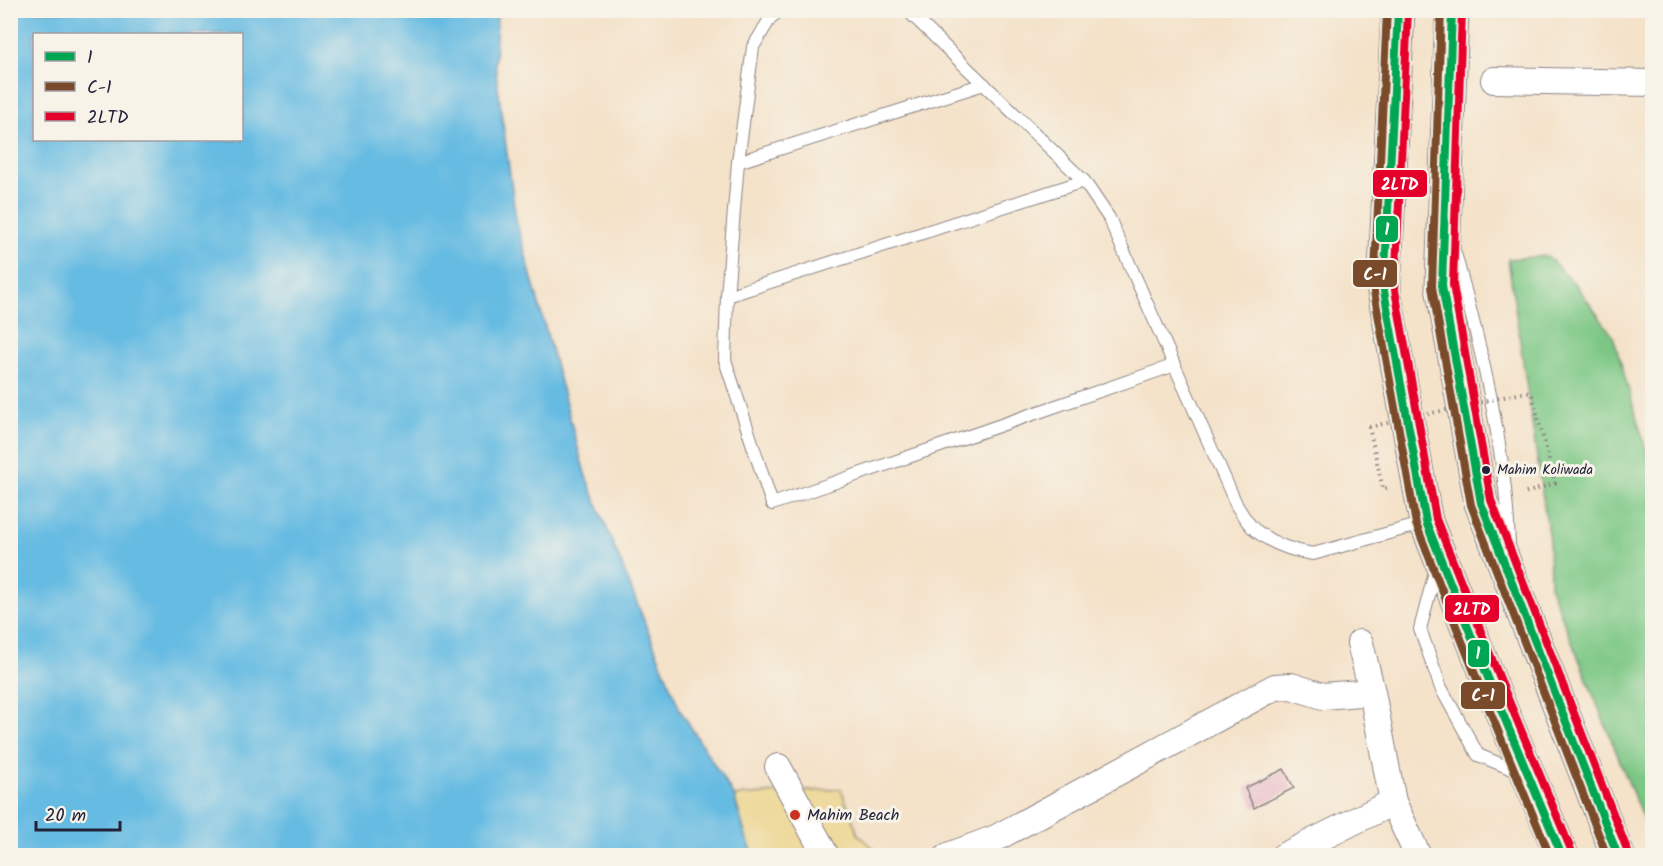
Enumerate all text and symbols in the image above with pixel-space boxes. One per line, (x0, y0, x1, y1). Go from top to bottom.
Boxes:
legend (33, 33, 243, 141)
text: 1 (87, 44, 93, 73)
text: C-1 (87, 74, 112, 103)
text: 2LTD (87, 104, 129, 133)
line badge: 2LTD (1372, 169, 1428, 198)
text: 2LTD (1381, 173, 1419, 198)
line badge: 1 (1375, 215, 1399, 243)
text: 1 (1385, 218, 1390, 243)
line badge: C-1 (1352, 259, 1398, 288)
text: C-1 (1363, 263, 1387, 288)
place label: Mahim Koliwada (1497, 459, 1593, 481)
marker: Mahim Koliwada (1480, 464, 1492, 476)
line badge: 2LTD (1444, 594, 1500, 623)
text: 2LTD (1453, 598, 1491, 623)
line badge: 1 (1467, 639, 1490, 668)
text: 1 (1476, 642, 1481, 667)
line badge: C-1 (1460, 681, 1506, 710)
text: C-1 (1471, 684, 1495, 709)
scale bar (36, 794, 120, 832)
text: 20 m (45, 802, 86, 831)
place label: Mahim Beach (807, 803, 899, 828)
marker: Mahim Beach (788, 808, 802, 822)

